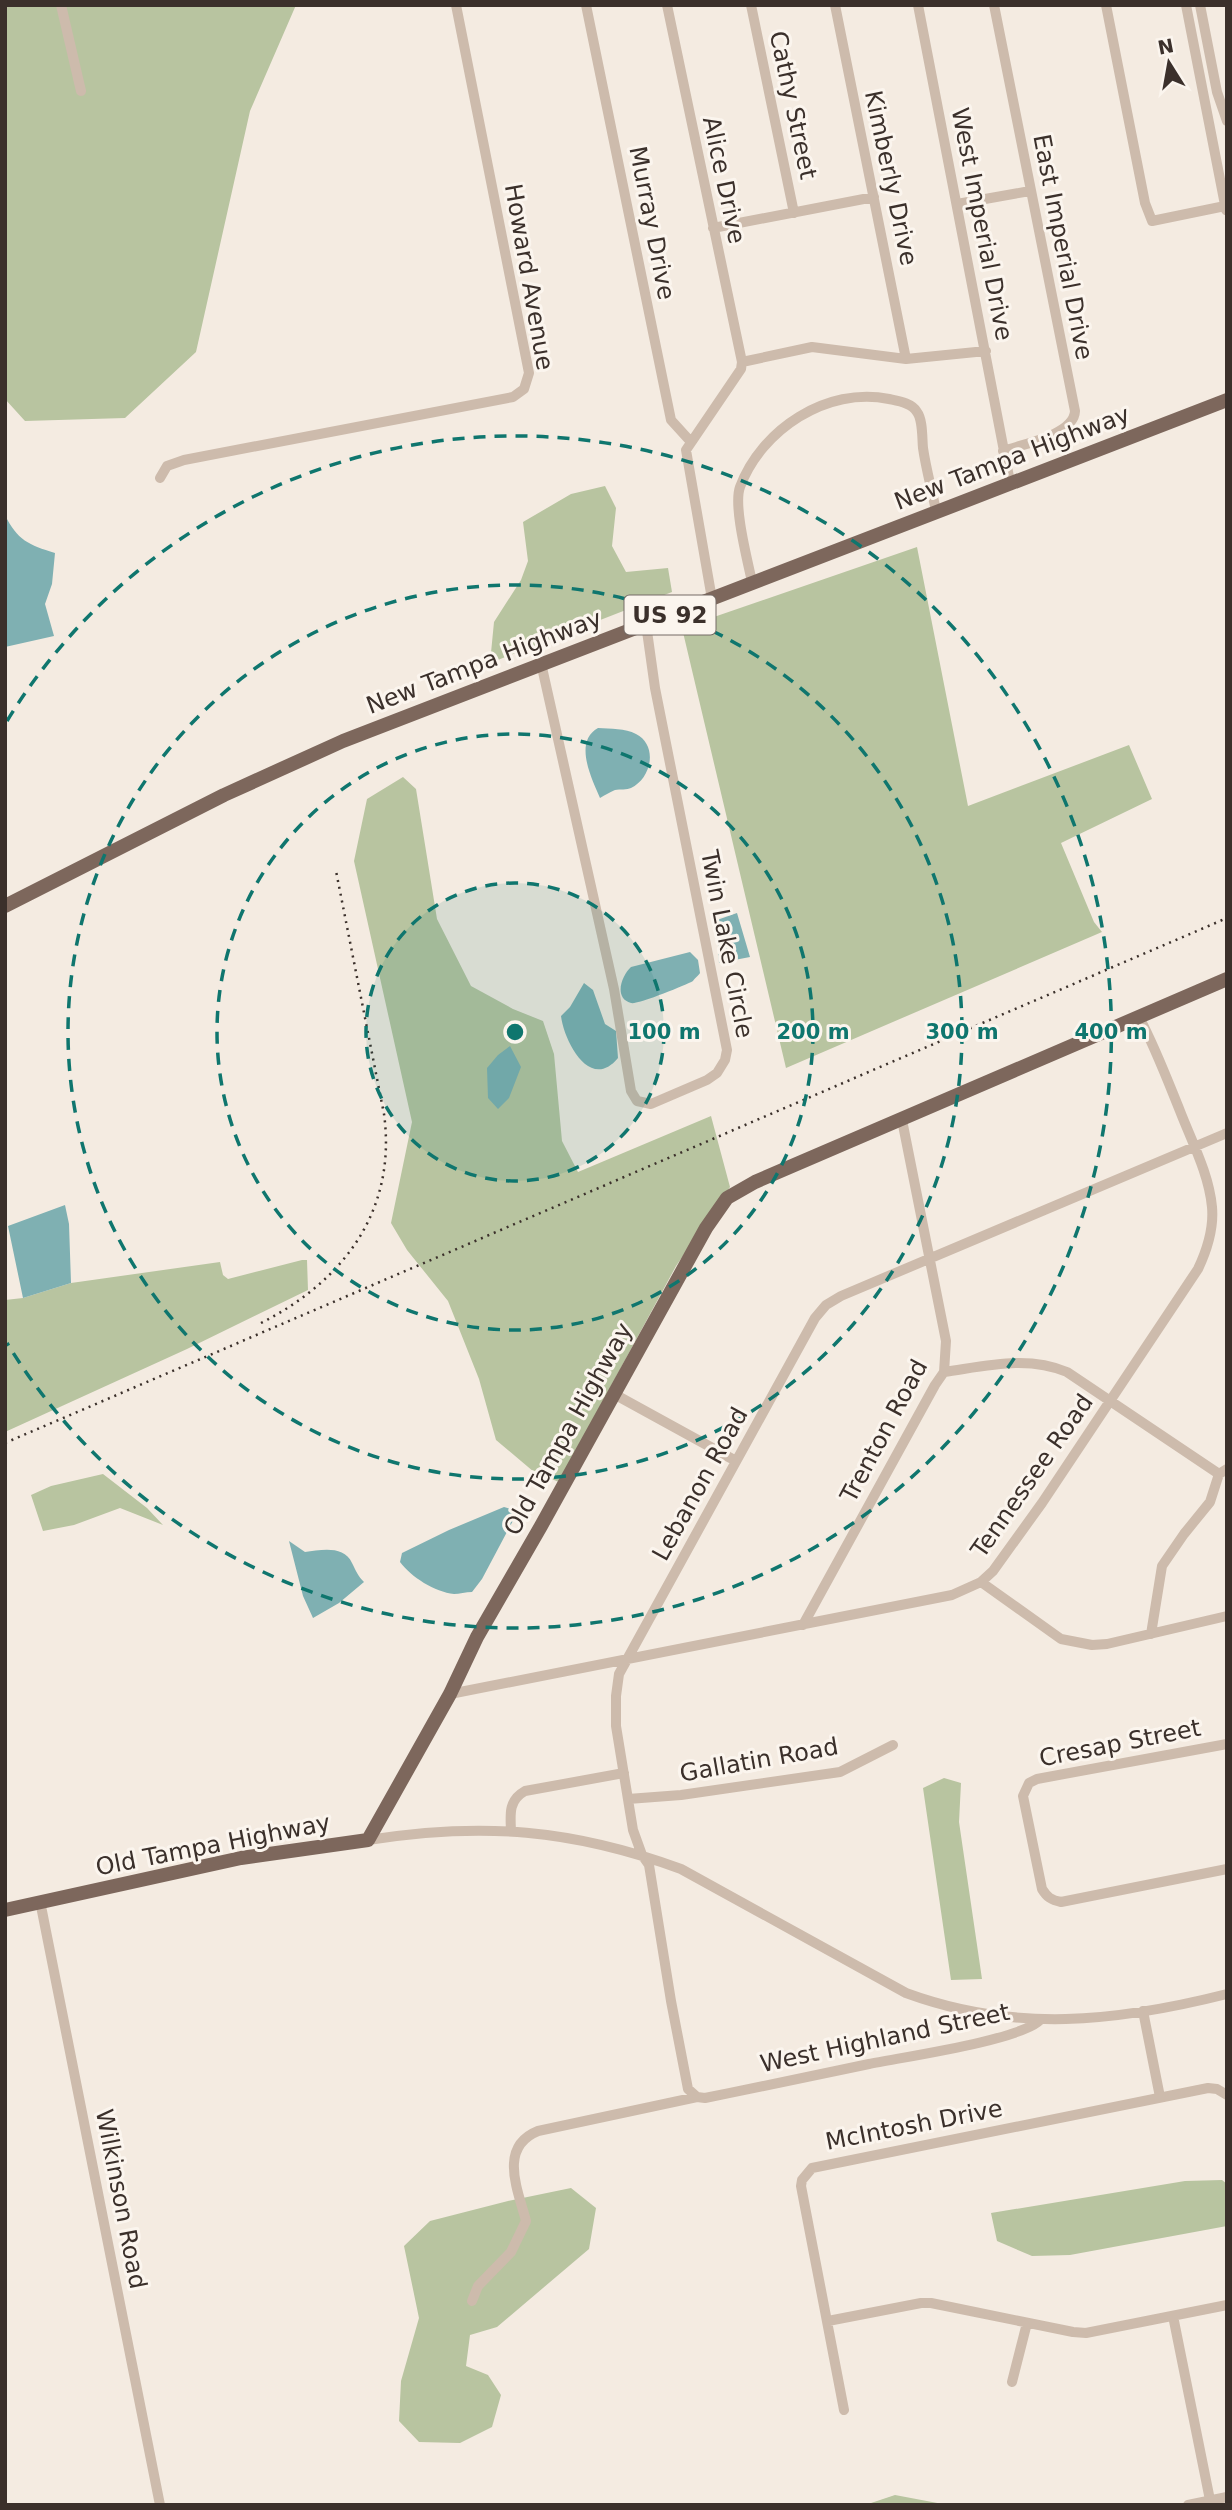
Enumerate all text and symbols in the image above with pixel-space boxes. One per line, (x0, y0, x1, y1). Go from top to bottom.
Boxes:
street label: Cathy Street (764, 28, 822, 182)
north arrow (1134, 28, 1204, 98)
text: N (1156, 34, 1176, 59)
street label: Kimberly Drive (859, 88, 923, 268)
street label: West Imperial Drive (946, 105, 1018, 343)
street label: Alice Drive (697, 114, 751, 246)
street label: East Imperial Drive (1027, 132, 1099, 362)
street label: Murray Drive (623, 144, 681, 302)
street label: Howard Avenue (499, 182, 559, 372)
street label: New Tampa Highway (890, 400, 1134, 516)
road number: US 92 (624, 596, 716, 635)
street label: New Tampa Highway (362, 604, 606, 720)
street label: Twin Lake Circle (695, 847, 759, 1040)
centre of rings (503, 1020, 527, 1044)
text: 100 m (627, 1020, 701, 1044)
text: 200 m (776, 1020, 850, 1044)
text: 300 m (925, 1020, 999, 1044)
text: 400 m (1074, 1020, 1148, 1044)
street label: Old Tampa Highway (498, 1318, 638, 1540)
street label: Trenton Road (834, 1355, 933, 1508)
street label: Tennessee Road (965, 1389, 1099, 1564)
street label: Lebanon Road (646, 1403, 754, 1565)
street label: Cresap Street (1037, 1714, 1203, 1772)
street label: Gallatin Road (678, 1732, 840, 1788)
street label: Old Tampa Highway (93, 1809, 333, 1881)
street label: West Highland Street (758, 1998, 1012, 2078)
street label: McIntosh Drive (823, 2094, 1005, 2156)
street label: Wilkinson Road (90, 2107, 152, 2291)

